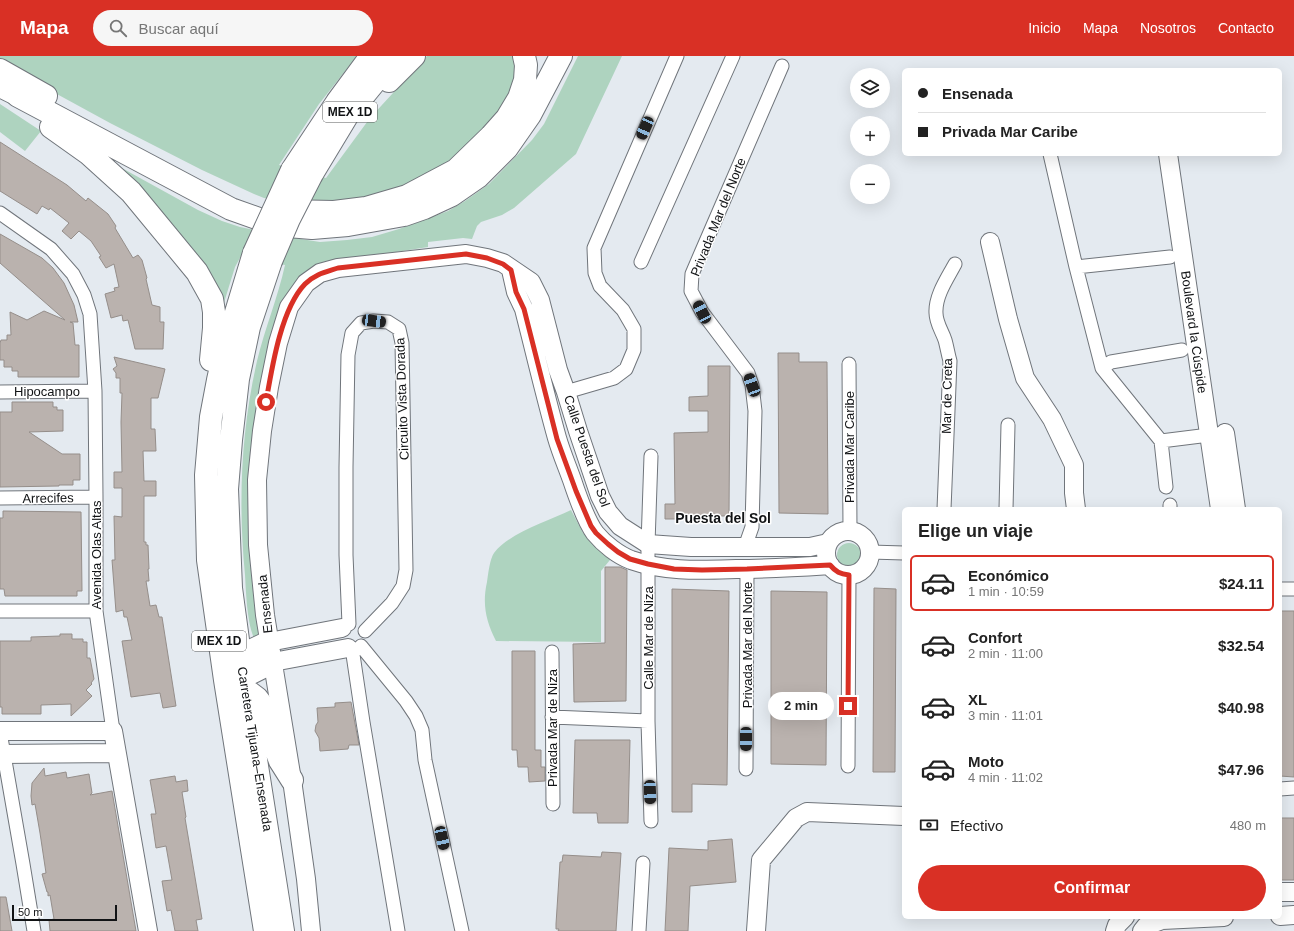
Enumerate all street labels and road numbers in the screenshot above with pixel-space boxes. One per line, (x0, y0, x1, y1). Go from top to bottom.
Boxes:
road number: MEX 1D (323, 102, 377, 122)
street label: Privada Mar del Norte (687, 156, 749, 278)
street label: Boulevard la Cúspide (1178, 270, 1210, 394)
street label: Circuito Vista Dorada (392, 337, 412, 461)
street label: Mar de Creta (939, 357, 955, 434)
street label: Hipocampo (14, 384, 80, 399)
street label: Privada Mar Caribe (842, 391, 857, 503)
street label: Calle Puesta del Sol (561, 393, 613, 509)
street label: Arrecifes (22, 490, 74, 506)
street label: Avenida Olas Altas (89, 500, 104, 609)
street label: Ensenada (254, 573, 276, 634)
street label: Privada Mar del Norte (740, 582, 755, 708)
street label: Calle Mar de Niza (641, 586, 656, 690)
road number: MEX 1D (192, 631, 246, 651)
street label: Carretera Tijuana–Ensenada (235, 666, 276, 833)
street label: Privada Mar de Niza (545, 668, 560, 787)

